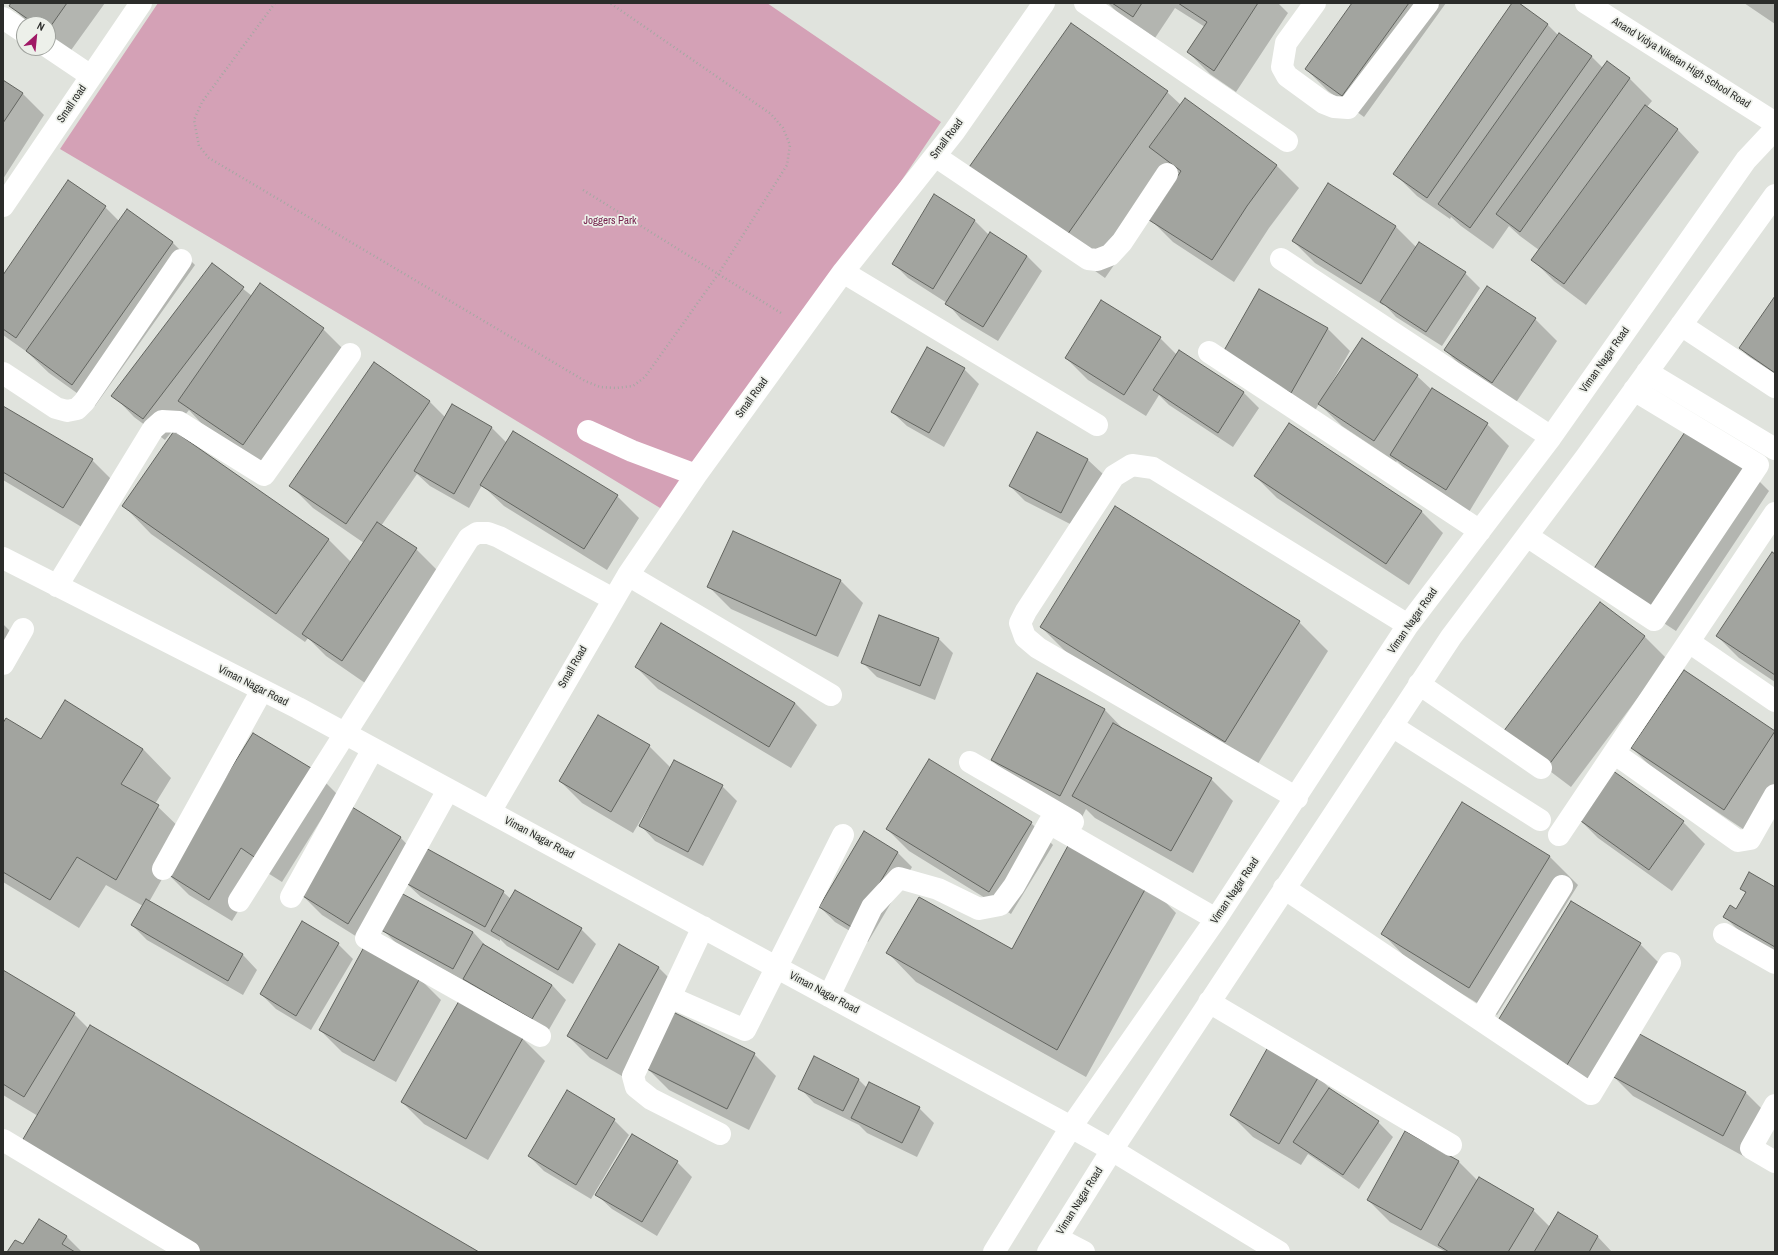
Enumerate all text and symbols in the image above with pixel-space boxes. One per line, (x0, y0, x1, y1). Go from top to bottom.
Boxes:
street label: Anand Vidya Niketan High School Road (1609, 15, 1753, 111)
north arrow (16, 16, 56, 56)
text: N (35, 18, 47, 34)
street label: Small road (54, 82, 90, 126)
street label: Small Road (928, 116, 966, 162)
park label: Joggers Park (583, 214, 637, 228)
street label: Viman Nagar Road (1577, 325, 1633, 395)
street label: Small Road (733, 375, 771, 421)
street label: Viman Nagar Road (1385, 586, 1441, 656)
street label: Small Road (556, 644, 590, 690)
street label: Viman Nagar Road (216, 663, 290, 709)
street label: Viman Nagar Road (502, 814, 576, 862)
street label: Viman Nagar Road (1208, 855, 1262, 927)
street label: Viman Nagar Road (787, 969, 861, 1017)
street label: Viman Nagar Road (1054, 1165, 1106, 1237)

